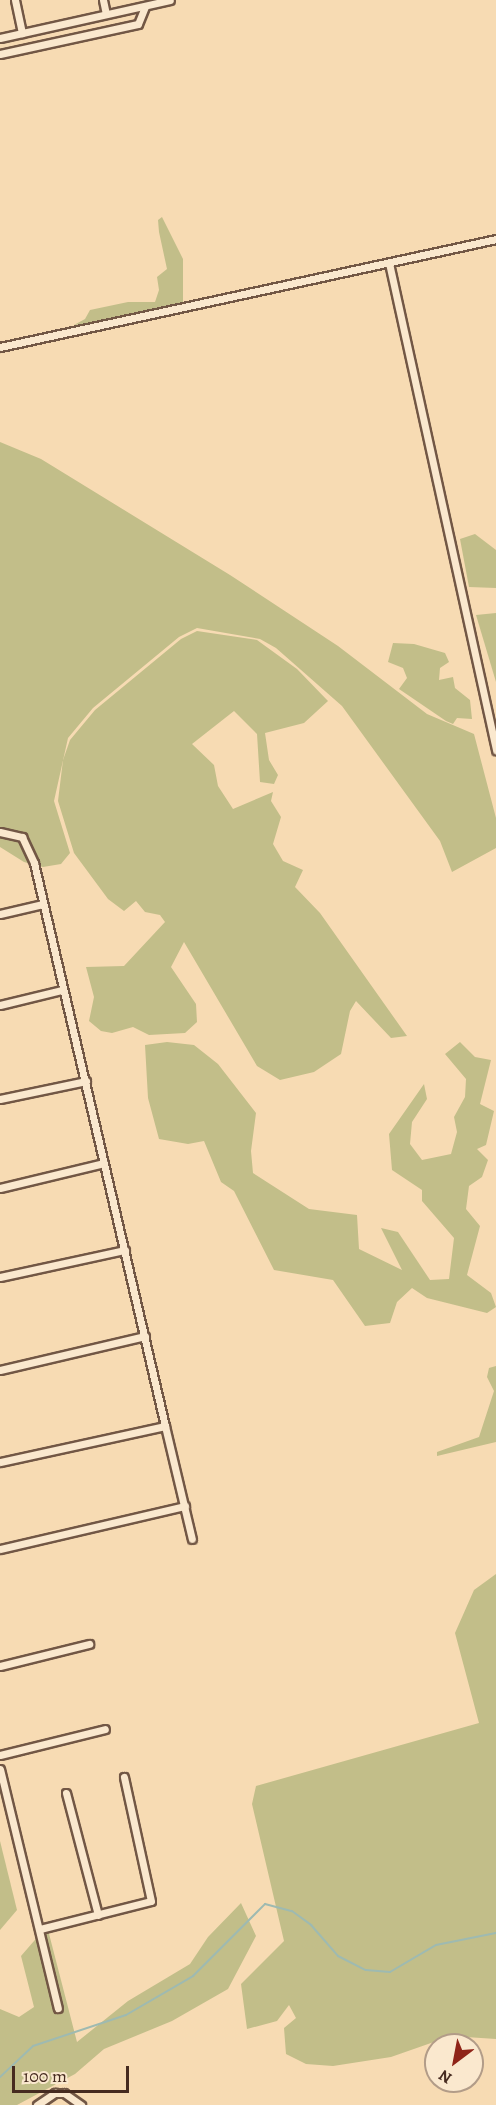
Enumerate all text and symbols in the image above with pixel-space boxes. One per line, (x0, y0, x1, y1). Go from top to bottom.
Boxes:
north arrow (424, 2033, 484, 2093)
scale bar (15, 2054, 132, 2092)
text: 100 m (23, 2064, 67, 2088)
text: N (435, 2064, 456, 2089)

